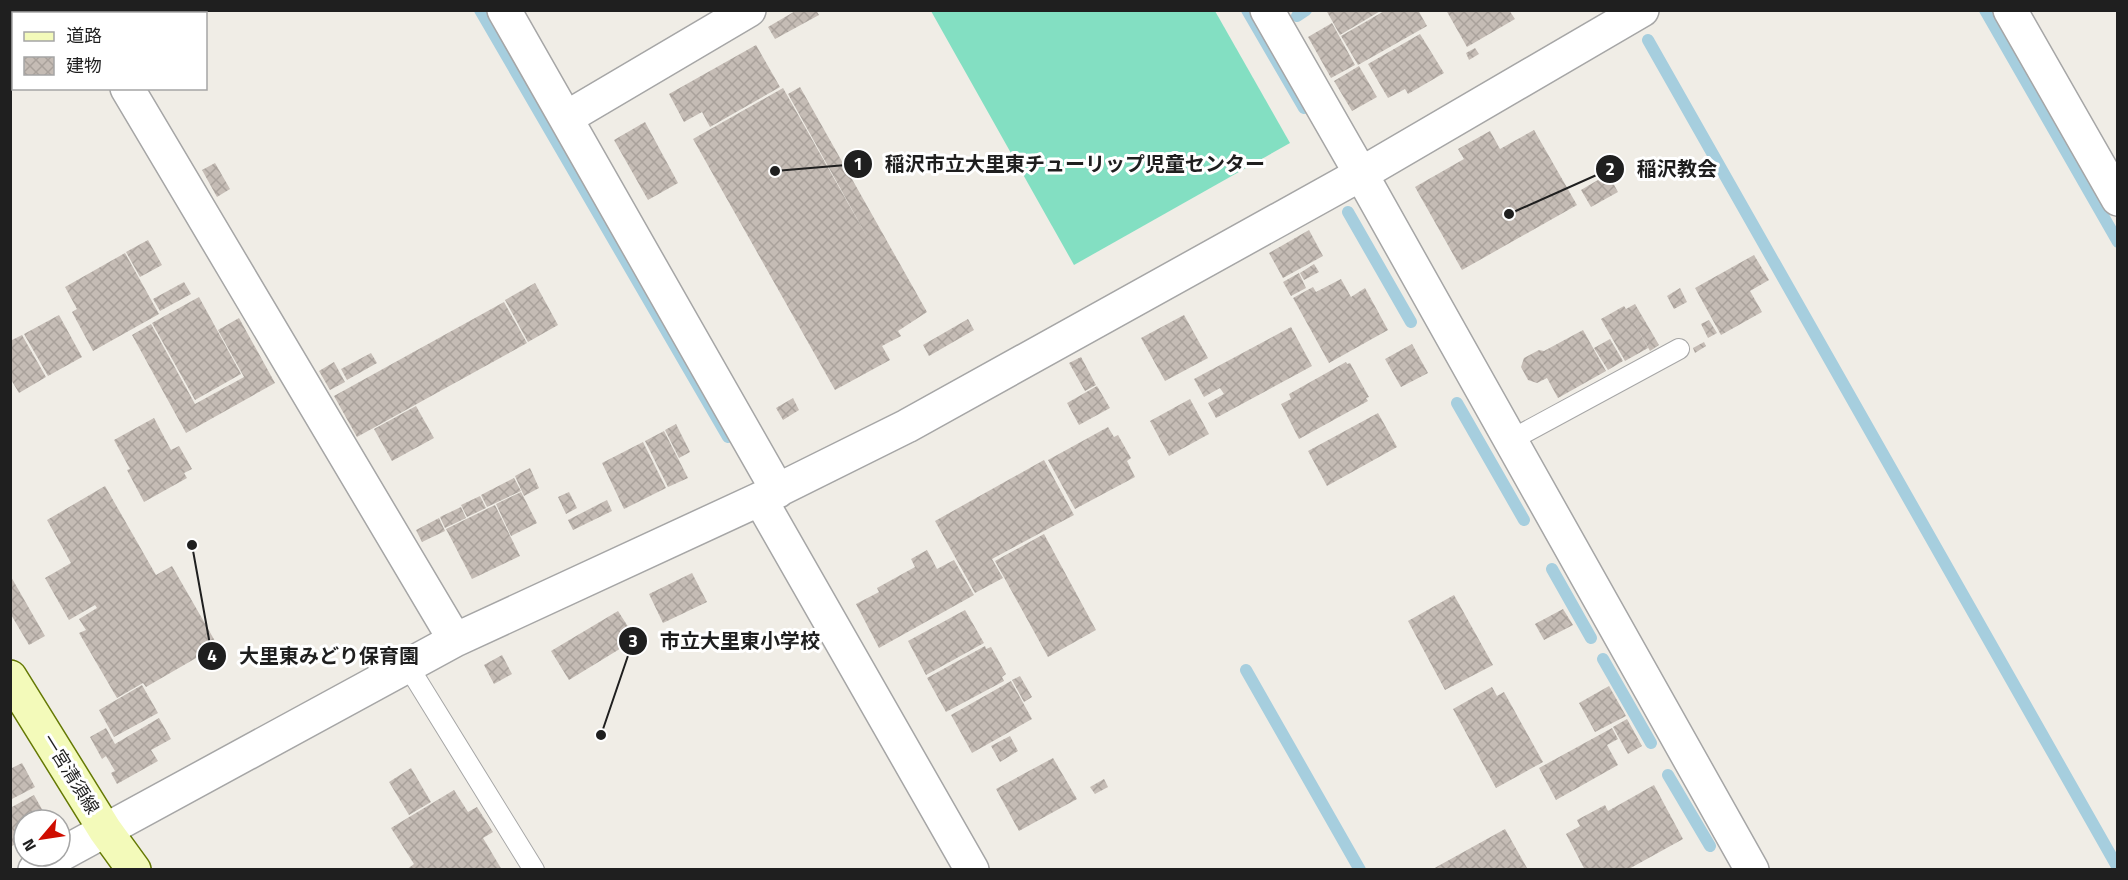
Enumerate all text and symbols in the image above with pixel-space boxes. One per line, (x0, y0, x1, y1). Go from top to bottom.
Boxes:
legend (12, 12, 207, 90)
text: 道路 (66, 22, 102, 49)
text: 建物 (66, 52, 102, 79)
callout: 稲沢市立大里東チューリップ児童センター (843, 145, 1277, 183)
text: 稲沢市立大里東チューリップ児童センター (885, 148, 1265, 179)
text: 1 (853, 150, 863, 177)
callout: 稲沢教会 (1595, 150, 1729, 188)
text: 稲沢教会 (1637, 153, 1717, 184)
text: 2 (1605, 155, 1615, 182)
callout: 市立大里東小学校 (618, 622, 832, 660)
text: 市立大里東小学校 (660, 625, 820, 656)
text: 3 (628, 627, 638, 654)
callout: 大里東みどり保育園 (197, 637, 431, 675)
text: 大里東みどり保育園 (239, 640, 419, 671)
text: 4 (207, 642, 217, 669)
street label: 一宮清須線 (36, 729, 106, 819)
north arrow (12, 808, 72, 868)
text: N (16, 835, 42, 856)

